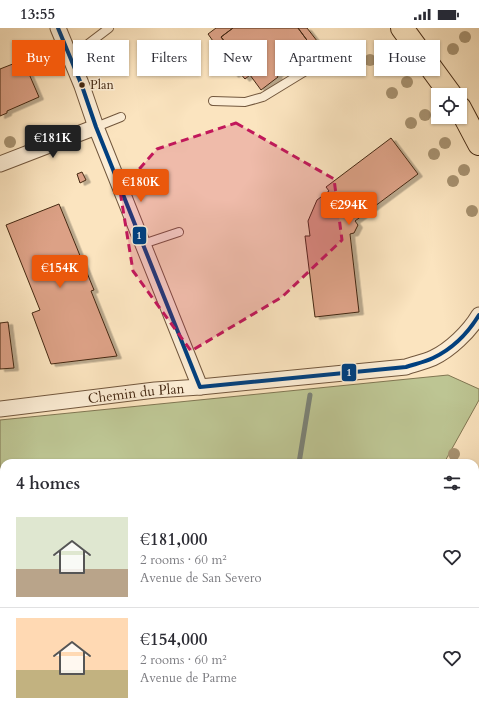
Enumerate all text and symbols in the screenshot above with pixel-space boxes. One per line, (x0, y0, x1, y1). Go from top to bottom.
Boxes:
text: 13:55 (20, 4, 55, 24)
chip: Buy (12, 40, 65, 76)
chip: Rent (73, 40, 129, 76)
chip: Filters (137, 40, 201, 76)
chip: New (209, 40, 267, 76)
chip: Apartment (275, 40, 366, 76)
chip: House (374, 40, 440, 76)
place label: Plan (90, 76, 115, 94)
marker: Plan (77, 80, 87, 90)
map controls (431, 88, 467, 124)
button: locate (431, 88, 467, 124)
pin: €181K (25, 125, 81, 159)
text: €181K (34, 129, 72, 147)
pin: €180K (113, 169, 169, 203)
text: €180K (122, 173, 160, 191)
pin: €294K (321, 192, 377, 226)
text: €294K (330, 196, 368, 214)
line badge: 1 (132, 226, 147, 245)
text: 1 (136, 228, 142, 243)
pin: €154K (32, 255, 88, 289)
text: €154K (41, 259, 79, 277)
line badge: 1 (341, 363, 357, 382)
text: 1 (346, 365, 352, 380)
street label: Chemin du Plan (87, 379, 185, 408)
text: 4 homes (16, 472, 80, 495)
icon: filters (441, 472, 463, 494)
text: €181,000 (140, 528, 207, 551)
icon: home (48, 533, 96, 581)
icon: heart (441, 546, 463, 568)
text: 2 rooms · 60 m² (140, 551, 227, 569)
text: Avenue de San Severo (140, 569, 262, 587)
text: €154,000 (140, 628, 207, 651)
icon: home (48, 634, 96, 682)
icon: heart (441, 647, 463, 669)
text: 2 rooms · 60 m² (140, 651, 227, 669)
text: Avenue de Parme (140, 669, 237, 687)

